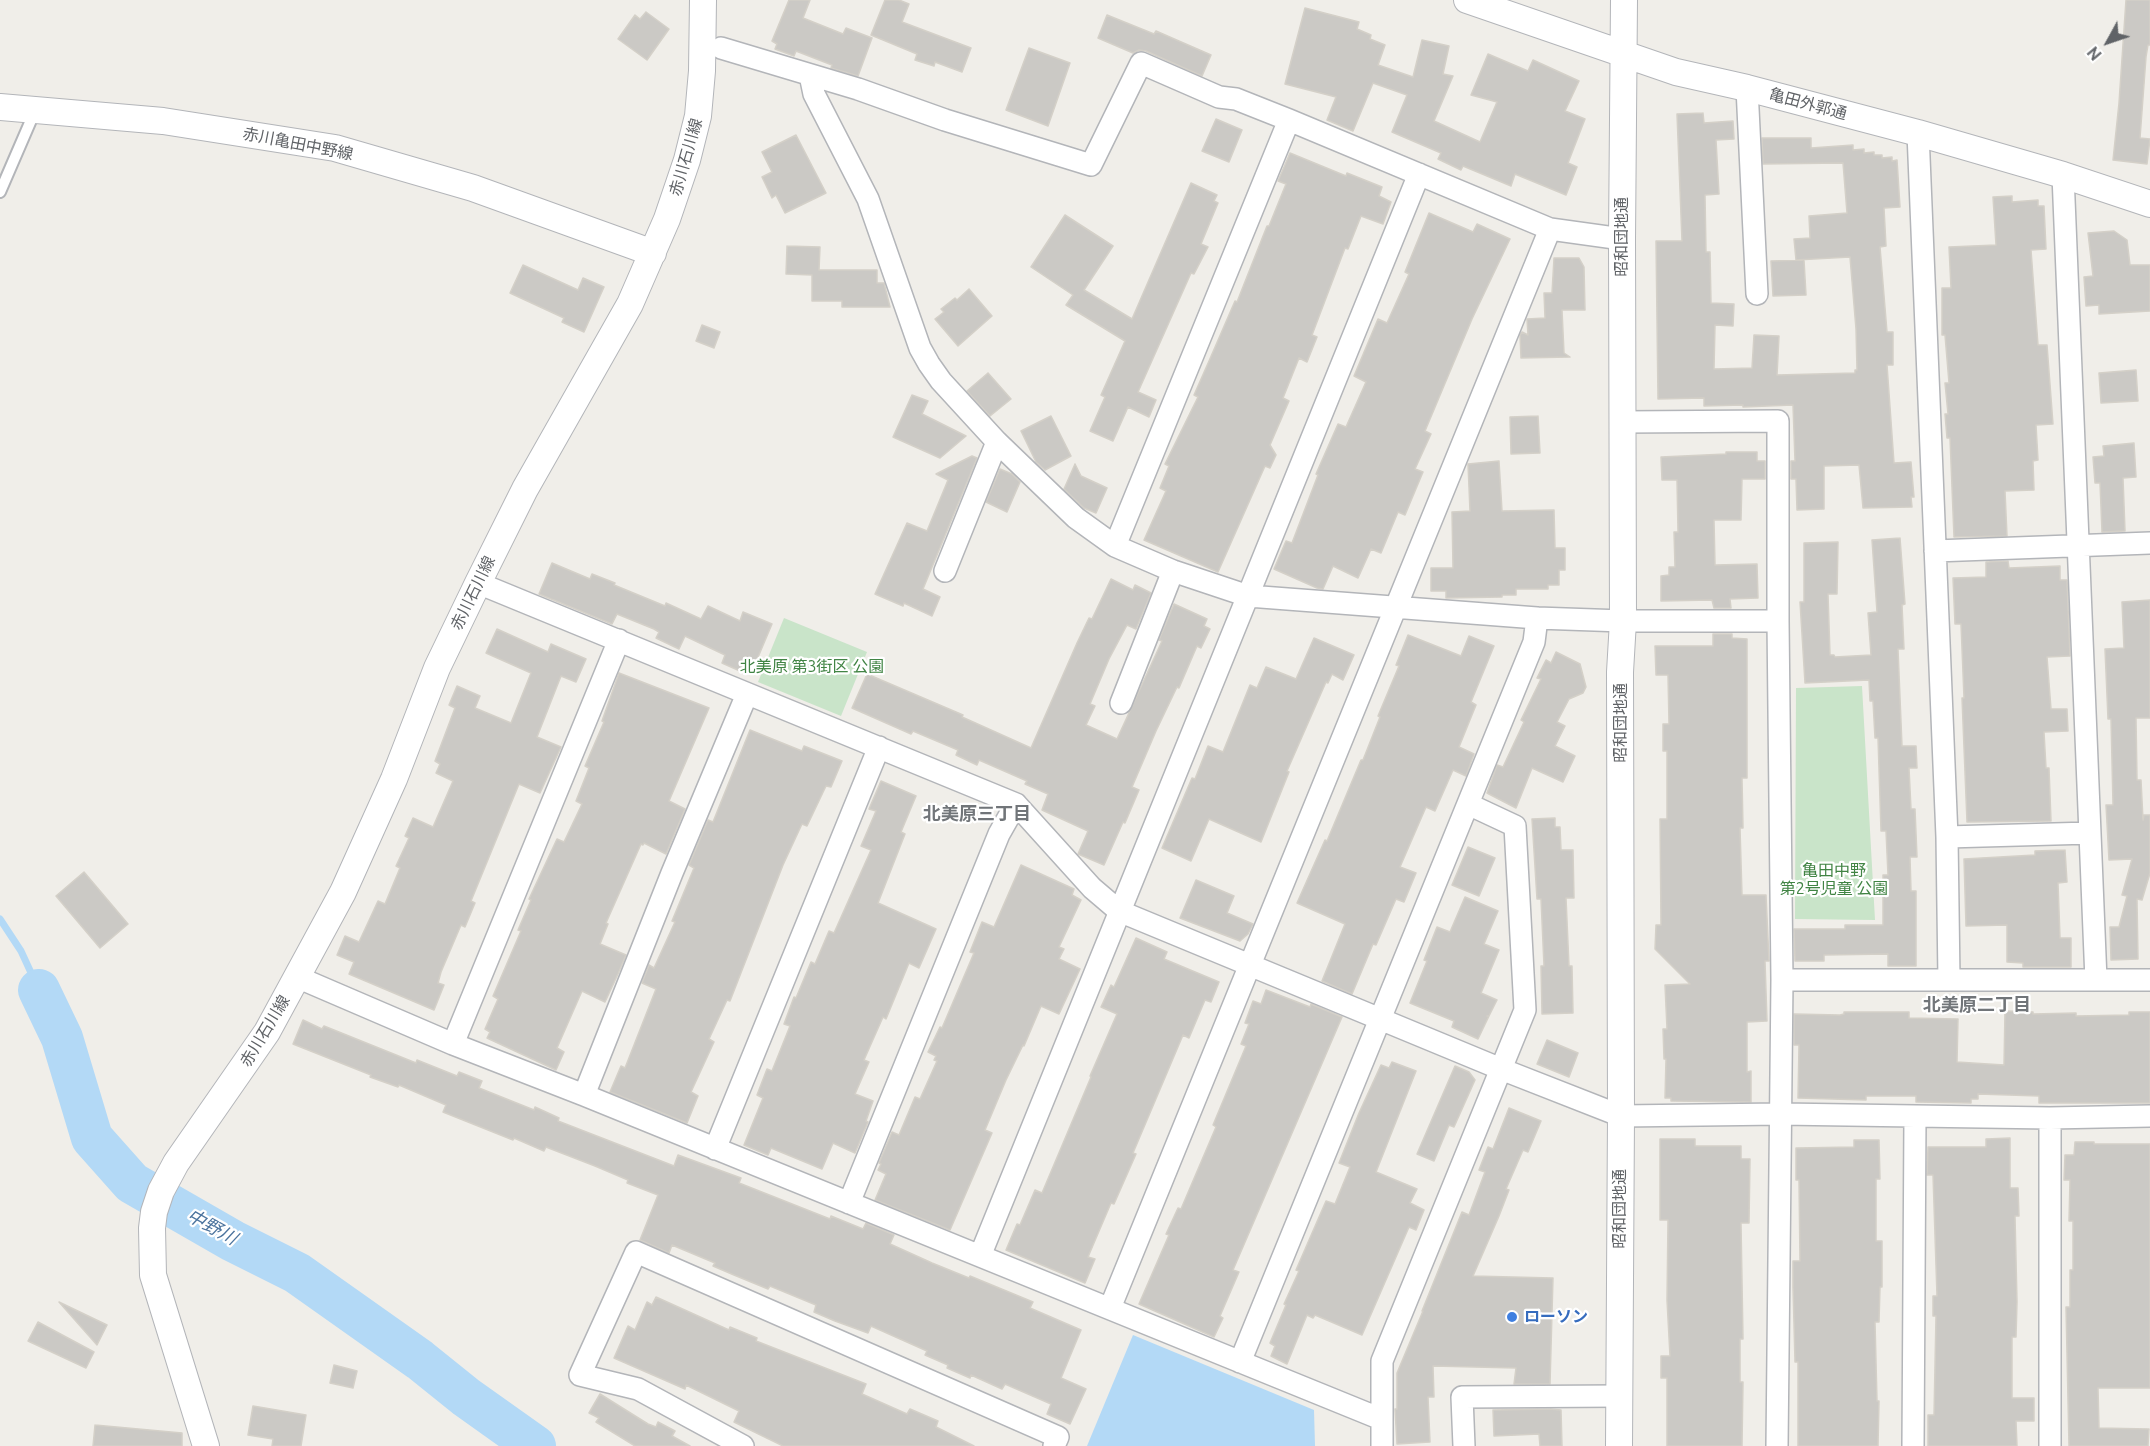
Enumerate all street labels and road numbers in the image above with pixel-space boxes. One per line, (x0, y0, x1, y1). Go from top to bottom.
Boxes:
street label: 亀田外郭通 (1767, 84, 1849, 124)
street label: 赤川石川線 (666, 116, 706, 198)
street label: 赤川亀田中野線 (241, 124, 355, 164)
street label: 昭和団地通 (1612, 197, 1632, 277)
street label: 赤川石川線 (447, 553, 499, 633)
street label: 昭和団地通 (1611, 683, 1631, 763)
street label: 赤川石川線 (236, 992, 294, 1070)
street label: 昭和団地通 (1610, 1169, 1630, 1249)

